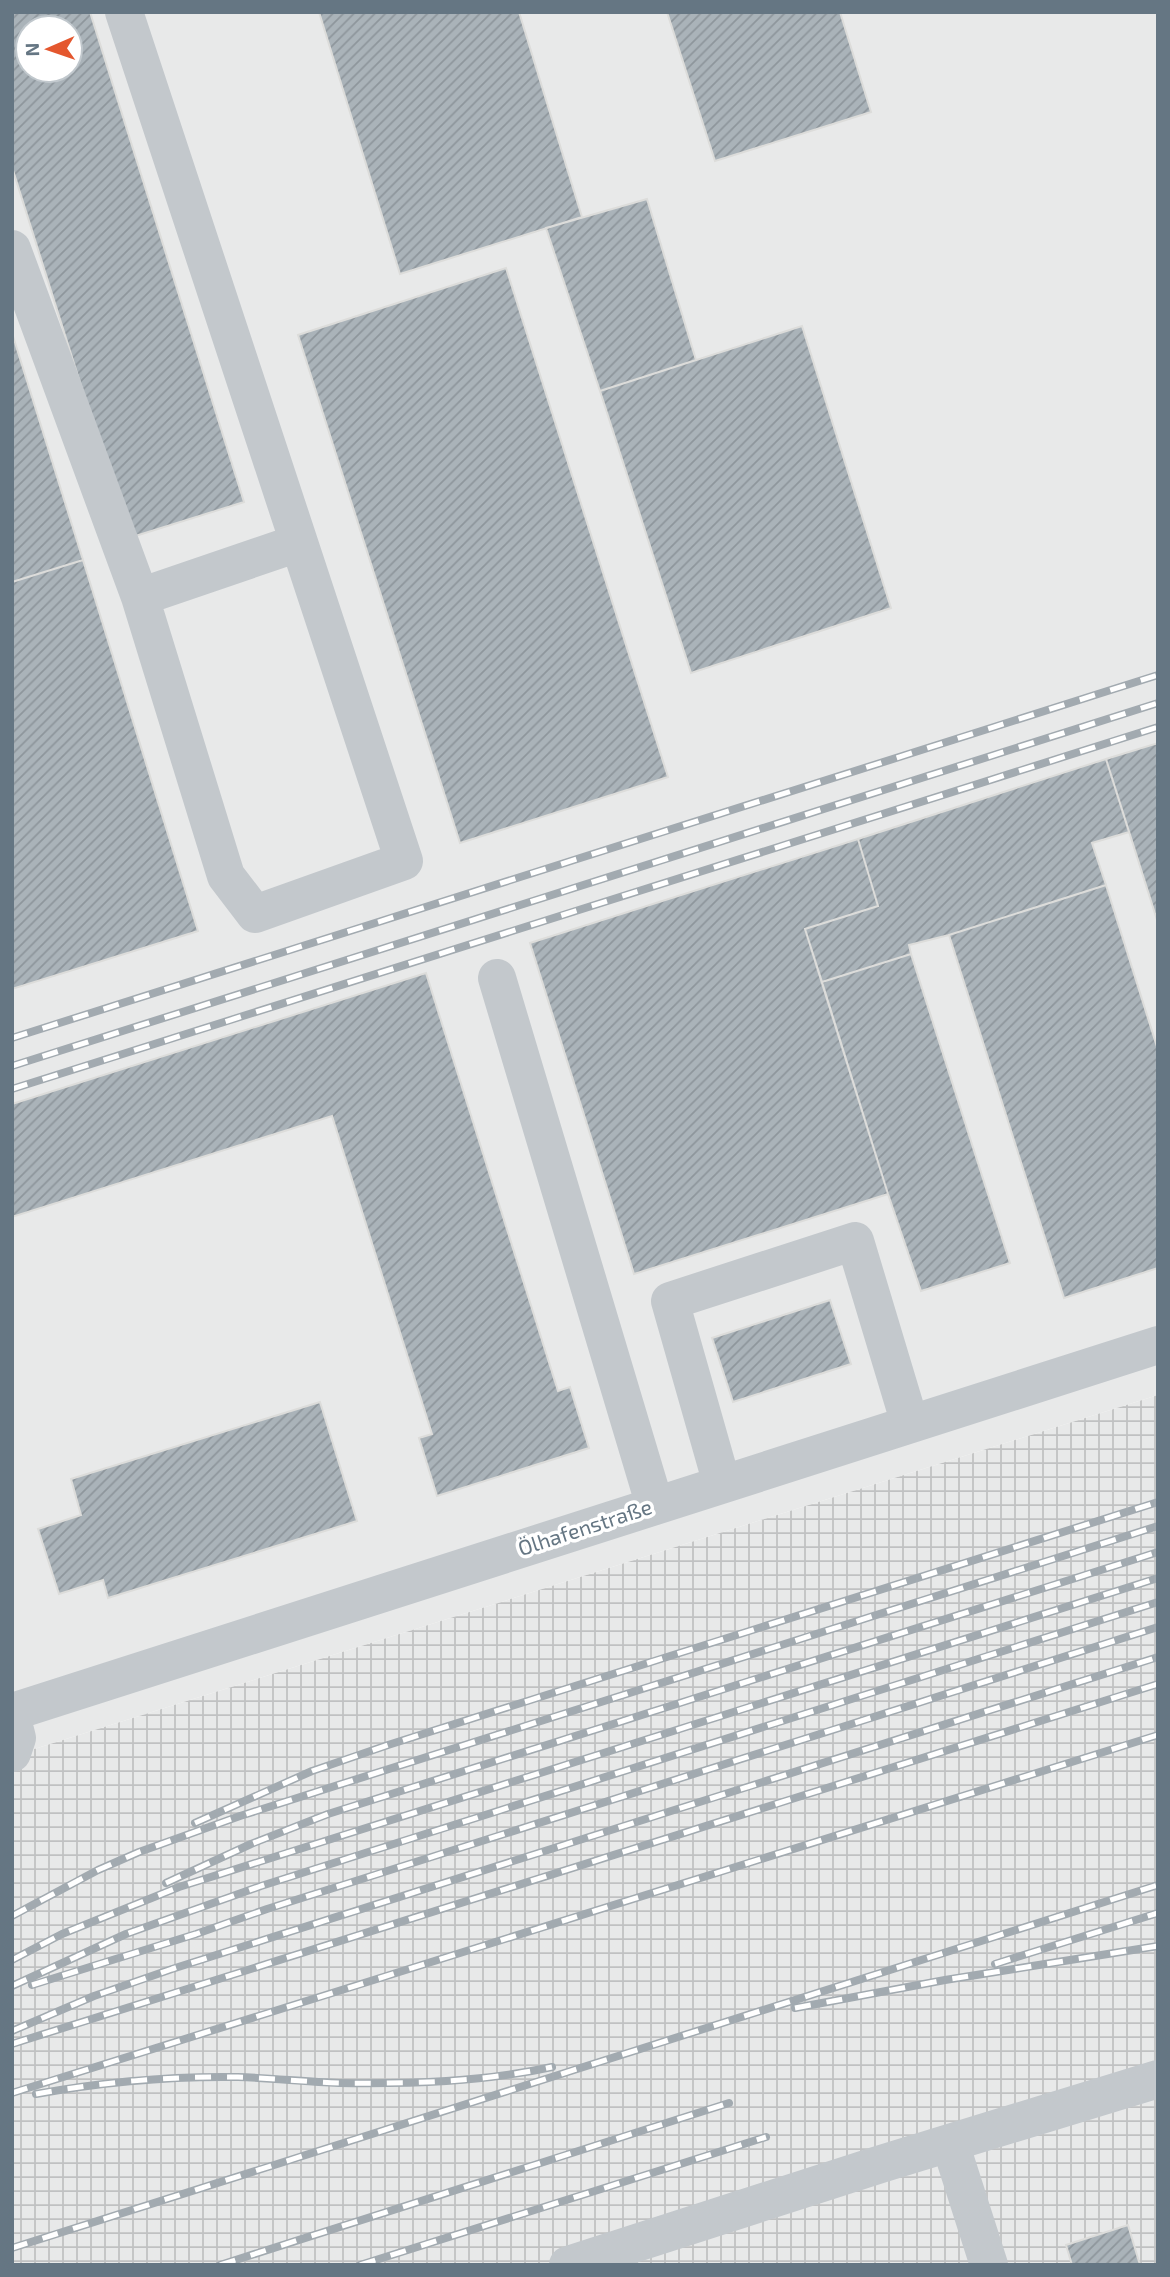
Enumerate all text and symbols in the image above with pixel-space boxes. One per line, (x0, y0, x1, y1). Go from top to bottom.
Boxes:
north arrow (14, 14, 84, 84)
text: N (20, 42, 43, 57)
street label: Ölhafenstraße (514, 1493, 655, 1560)

